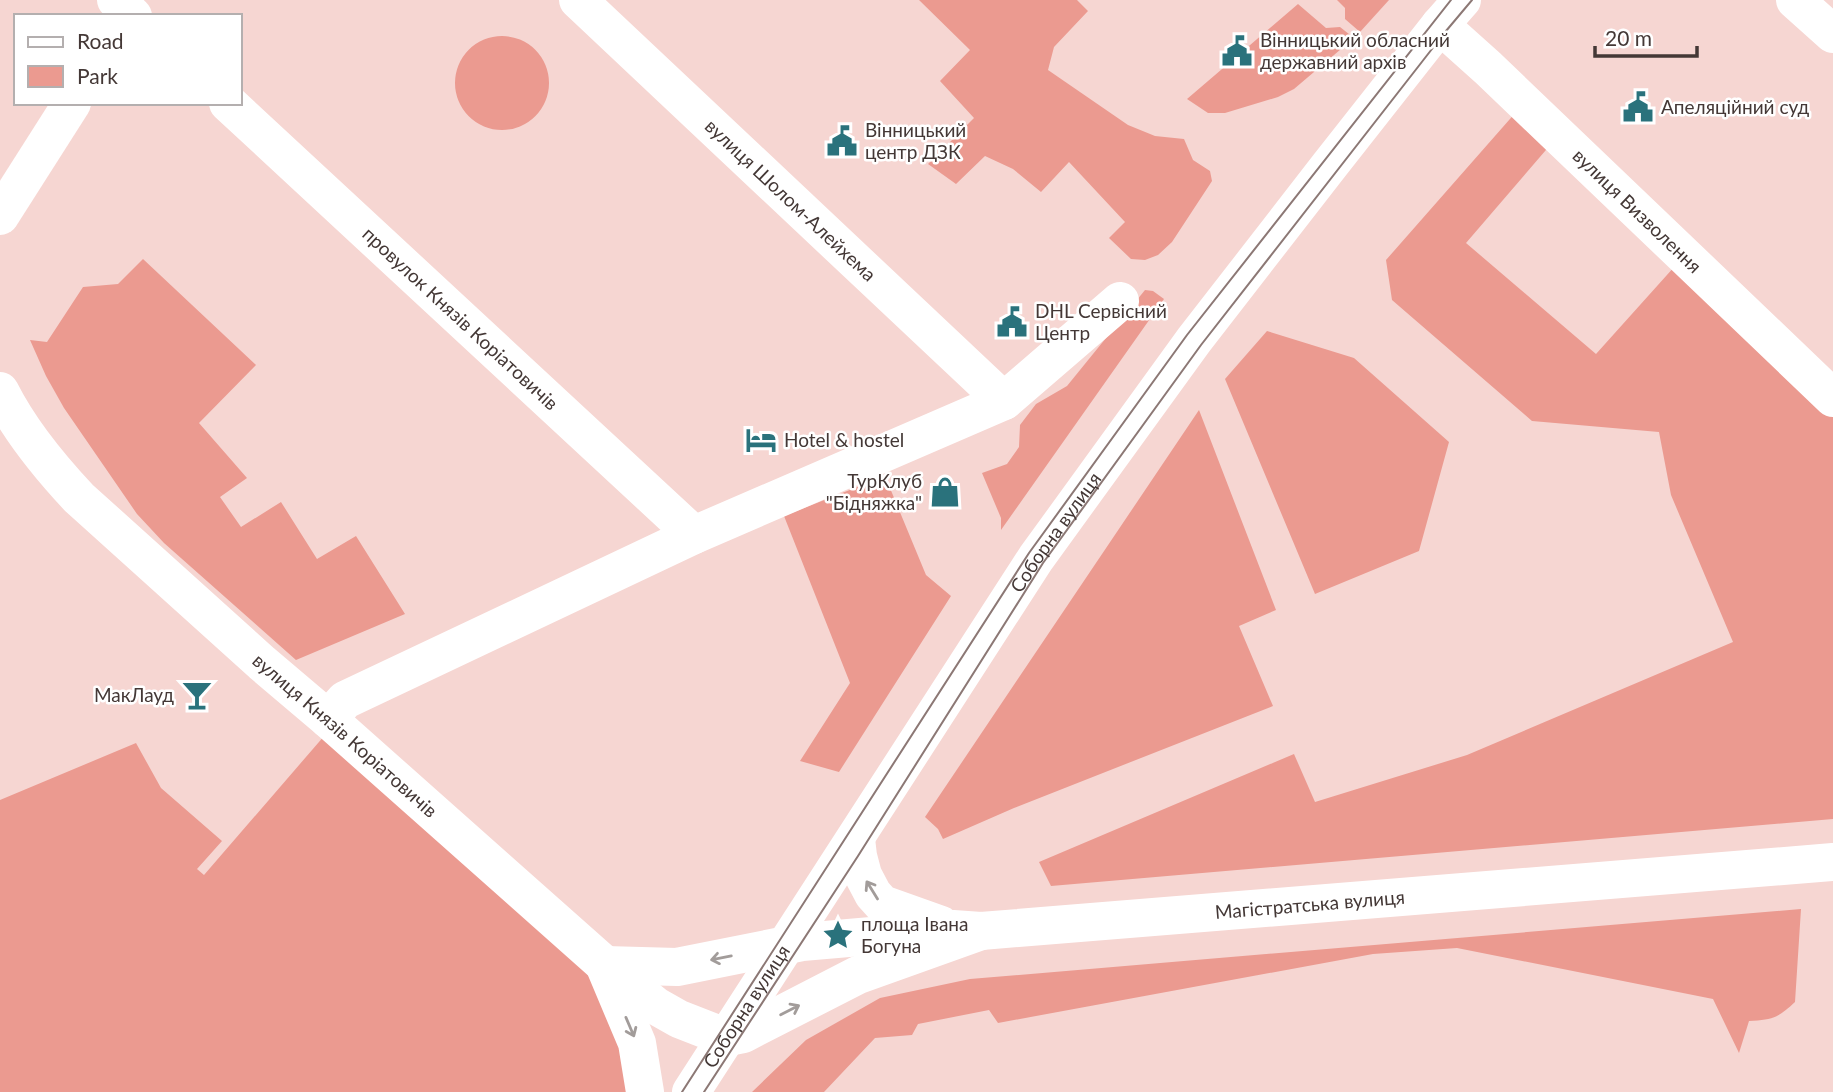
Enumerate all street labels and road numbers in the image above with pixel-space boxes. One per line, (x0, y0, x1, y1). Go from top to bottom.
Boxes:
street label: вулиця Шолом-Алейхема (701, 114, 881, 286)
street label: вулиця Визволення (1568, 144, 1707, 277)
street label: провулок Князів Коріатовичів (358, 222, 563, 414)
street label: Соборна вулиця (1005, 467, 1105, 596)
street label: вулиця Князів Коріатовичів (248, 648, 442, 822)
street label: Магістратська вулиця (1214, 885, 1406, 923)
street label: Соборна вулиця (698, 940, 794, 1072)

